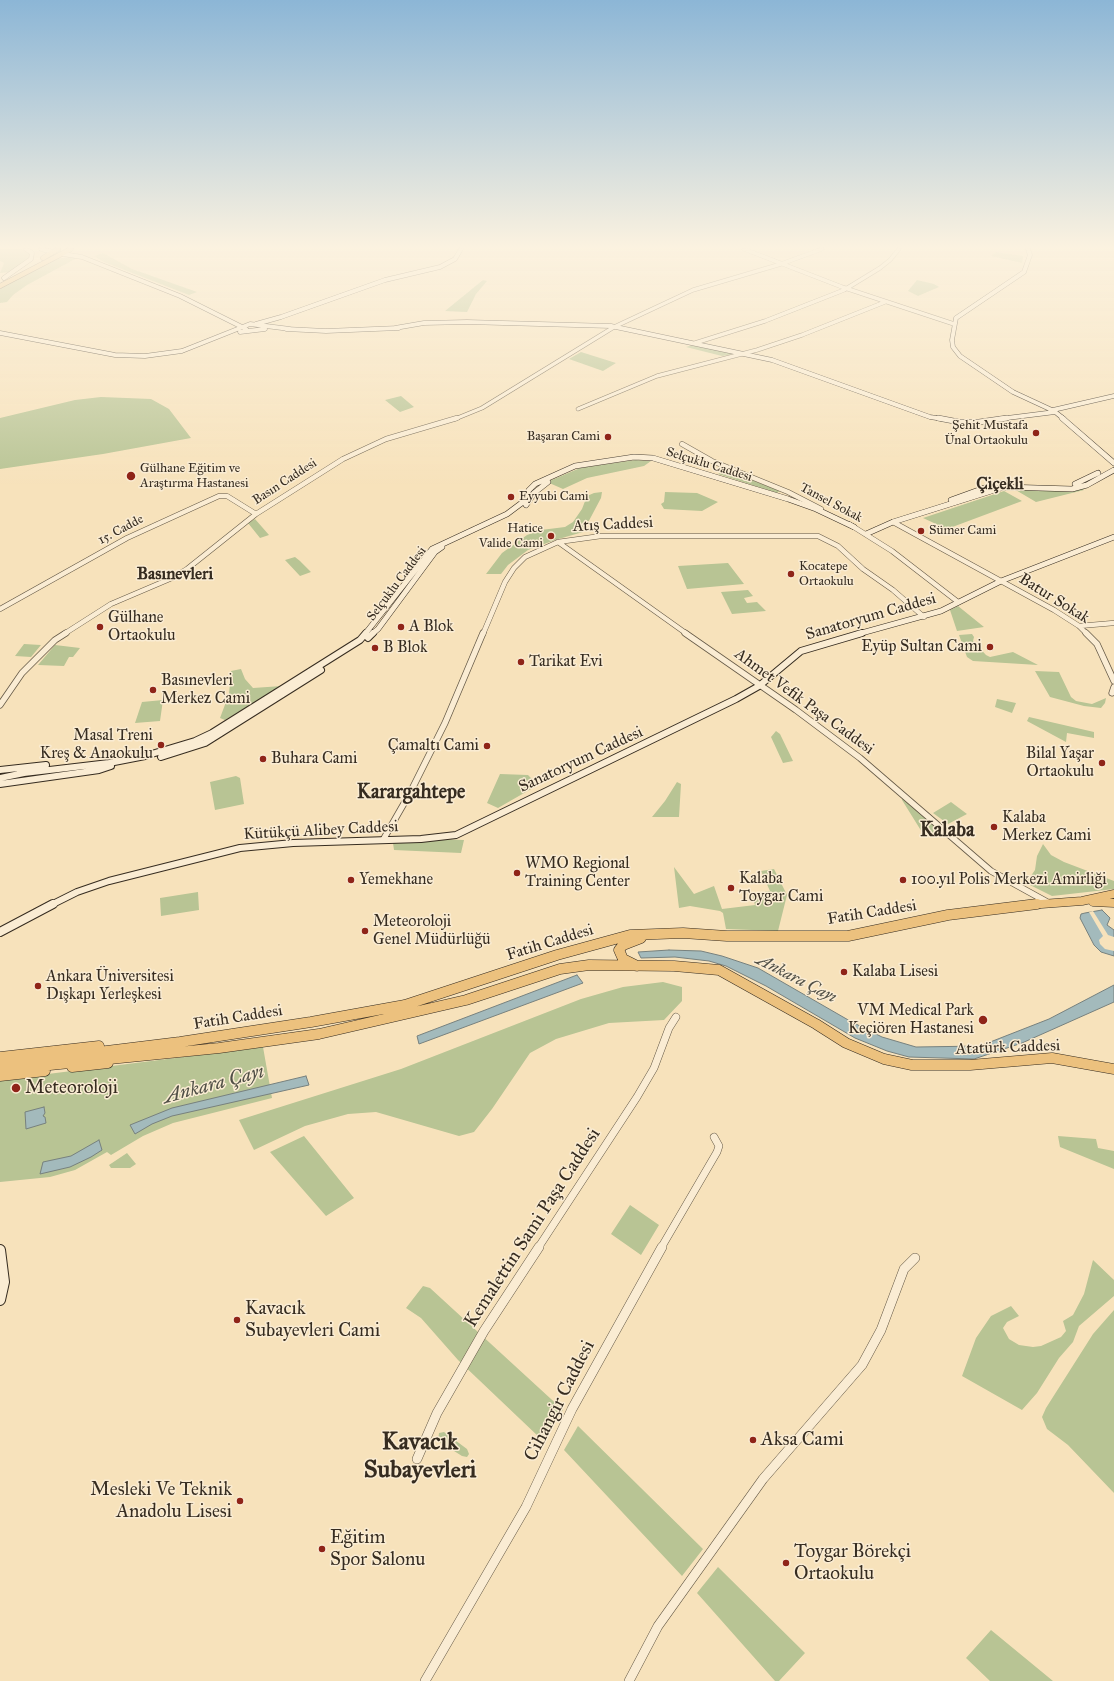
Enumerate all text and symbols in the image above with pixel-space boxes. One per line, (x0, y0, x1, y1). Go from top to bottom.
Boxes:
place label: Şehit Mustafa Ünal Ortaokulu (944, 418, 1028, 449)
marker: Şehit Mustafa Ünal Ortaokulu (1031, 428, 1041, 438)
place label: Başaran Cami (527, 429, 600, 445)
marker: Başaran Cami (603, 432, 613, 442)
street label: Selçuklu Caddesi (664, 445, 754, 485)
street label: Basın Caddesi (250, 455, 320, 509)
place label: Gülhane Eğitim ve Araştırma Hastanesi (140, 461, 248, 492)
marker: Gülhane Eğitim ve Araştırma Hastanesi (125, 470, 137, 482)
district label: Çiçekli (976, 475, 1024, 495)
street label: Tansel Sokak (797, 480, 865, 526)
place label: Eyyubi Cami (519, 489, 589, 505)
marker: Eyyubi Cami (506, 492, 516, 502)
street label: 15. Cadde (96, 512, 146, 548)
street label: Atış Caddesi (572, 513, 654, 537)
place label: Hatice Valide Cami (479, 521, 543, 552)
place label: Sümer Cami (929, 523, 996, 539)
marker: Sümer Cami (916, 526, 926, 536)
marker: Hatice Valide Cami (546, 531, 556, 541)
street label: Selçuklu Caddesi (364, 544, 430, 624)
place label: Kocatepe Ortaokulu (799, 559, 854, 590)
district label: Basınevleri (137, 565, 213, 585)
marker: Kocatepe Ortaokulu (786, 569, 796, 579)
street label: Batur Sokak (1015, 570, 1093, 628)
street label: Sanatoryum Caddesi (804, 589, 938, 645)
place label: Gülhane Ortaokulu (108, 608, 175, 646)
place label: A Blok (409, 617, 454, 637)
marker: Gülhane Ortaokulu (95, 622, 105, 632)
marker: A Blok (396, 622, 406, 632)
place label: Eyüp Sultan Cami (861, 637, 982, 657)
place label: B Blok (383, 638, 427, 658)
marker: Eyüp Sultan Cami (985, 642, 995, 652)
marker: B Blok (370, 643, 380, 653)
street label: Ahmet Vefik Paşa Caddesi (730, 645, 878, 759)
place label: Tarikat Evi (529, 652, 603, 672)
marker: Tarikat Evi (516, 657, 526, 667)
place label: Basınevleri Merkez Cami (161, 671, 250, 709)
marker: Basınevleri Merkez Cami (148, 685, 158, 695)
street label: Sanatoryum Caddesi (516, 723, 646, 797)
place label: Masal Treni Kreş & Anaokulu (40, 726, 153, 764)
place label: Çamaltı Cami (388, 736, 479, 756)
marker: Masal Treni Kreş & Anaokulu (156, 740, 166, 750)
marker: Çamaltı Cami (482, 741, 492, 751)
place label: Bilal Yaşar Ortaokulu (1026, 744, 1094, 782)
place label: Buhara Cami (271, 749, 357, 769)
marker: Buhara Cami (258, 754, 268, 764)
marker: Bilal Yaşar Ortaokulu (1097, 758, 1107, 768)
district label: Karargahtepe (357, 781, 465, 805)
place label: Kalaba Merkez Cami (1002, 808, 1091, 846)
street label: Kütükçü Alibey Caddesi (243, 817, 399, 845)
district label: Kalaba (920, 819, 974, 843)
marker: Kalaba Merkez Cami (989, 822, 999, 832)
place label: WMO Regional Training Center (525, 854, 630, 892)
marker: WMO Regional Training Center (512, 868, 522, 878)
place label: Kalaba Toygar Cami (739, 869, 823, 907)
place label: Yemekhane (359, 870, 433, 890)
place label: 100.yıl Polis Merkezi Amirliği (911, 870, 1107, 890)
marker: Yemekhane (346, 875, 356, 885)
marker: 100.yıl Polis Merkezi Amirliği (898, 875, 908, 885)
marker: Kalaba Toygar Cami (726, 883, 736, 893)
street label: Fatih Caddesi (826, 896, 918, 930)
place label: Meteoroloji Genel Müdürlüğü (373, 912, 491, 950)
street label: Fatih Caddesi (504, 921, 596, 965)
marker: Meteoroloji Genel Müdürlüğü (360, 926, 370, 936)
water label: Ankara Çayı (752, 950, 840, 1008)
place label: Kalaba Lisesi (852, 962, 938, 982)
place label: Ankara Üniversitesi Dışkapı Yerleşkesi (46, 967, 174, 1005)
marker: Kalaba Lisesi (839, 967, 849, 977)
marker: Ankara Üniversitesi Dışkapı Yerleşkesi (33, 981, 43, 991)
street label: Fatih Caddesi (192, 1001, 284, 1035)
place label: VM Medical Park Keçiören Hastanesi (848, 1001, 974, 1039)
marker: VM Medical Park Keçiören Hastanesi (977, 1014, 989, 1026)
street label: Atatürk Caddesi (955, 1037, 1061, 1059)
water label: Ankara Çayı (161, 1060, 267, 1110)
place label: Meteoroloji (25, 1077, 118, 1099)
marker: Meteoroloji (10, 1082, 22, 1094)
street label: Kemalettin Sami Paşa Caddesi (460, 1124, 606, 1332)
place label: Kavacık Subayevleri Cami (245, 1298, 380, 1342)
marker: Kavacık Subayevleri Cami (232, 1315, 242, 1325)
street label: Cihangir Caddesi (520, 1337, 600, 1465)
district label: Kavacık Subayevleri (364, 1429, 476, 1485)
place label: Aksa Cami (761, 1429, 844, 1451)
marker: Aksa Cami (748, 1435, 758, 1445)
place label: Mesleki Ve Teknik Anadolu Lisesi (90, 1479, 232, 1523)
marker: Mesleki Ve Teknik Anadolu Lisesi (235, 1496, 245, 1506)
place label: Eğitim Spor Salonu (330, 1527, 425, 1571)
place label: Toygar Börekçi Ortaokulu (794, 1541, 911, 1585)
marker: Eğitim Spor Salonu (317, 1544, 327, 1554)
marker: Toygar Börekçi Ortaokulu (781, 1558, 791, 1568)

